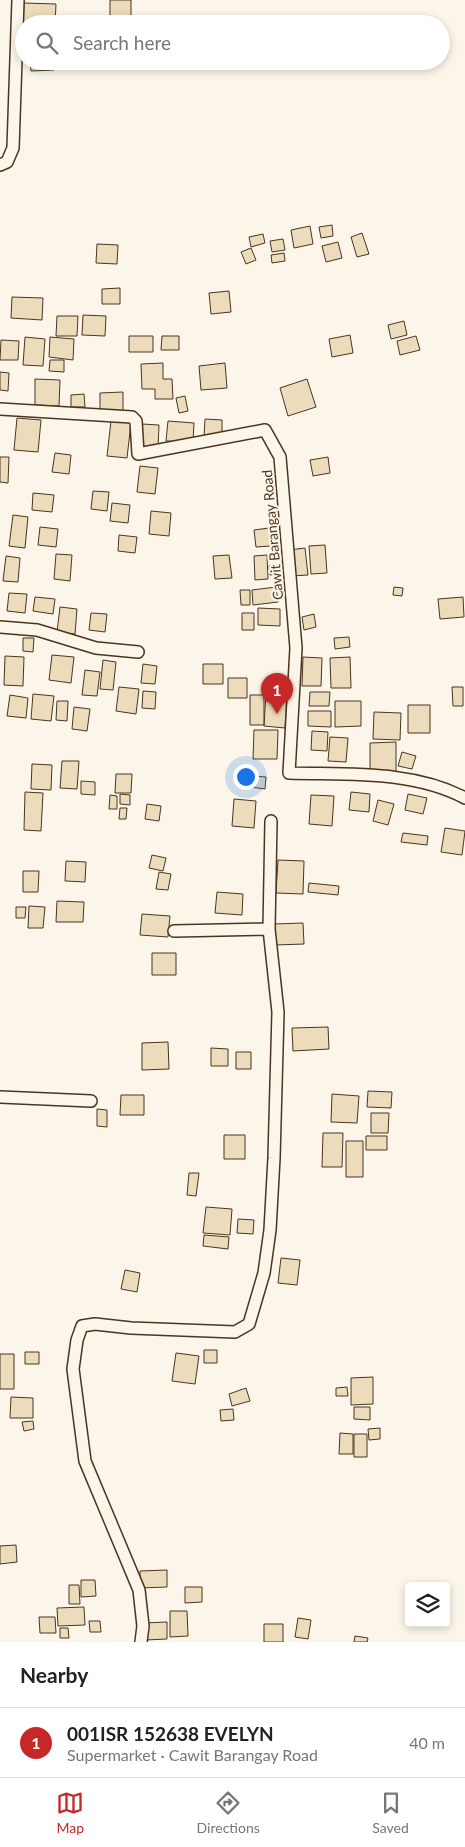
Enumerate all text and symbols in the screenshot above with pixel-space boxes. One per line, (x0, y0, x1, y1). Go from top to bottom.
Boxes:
search box (15, 15, 450, 70)
icon: search (33, 29, 61, 57)
text: Search here (73, 31, 171, 54)
street label: Cawit Barangay Road (258, 469, 286, 601)
pin: 1 (261, 673, 293, 714)
your location (233, 764, 259, 790)
map controls (405, 1582, 450, 1627)
button: layers (405, 1582, 450, 1627)
text: Nearby (20, 1662, 88, 1687)
text: 001ISR 152638 EVELYN (67, 1722, 274, 1745)
text: 1 (31, 1733, 41, 1752)
text: 40 m (409, 1733, 445, 1752)
text: Supermarket · Cawit Barangay Road (67, 1745, 318, 1764)
tab: Map (56, 1789, 84, 1836)
tab: Directions (197, 1789, 260, 1836)
tab: Saved (372, 1789, 409, 1836)

